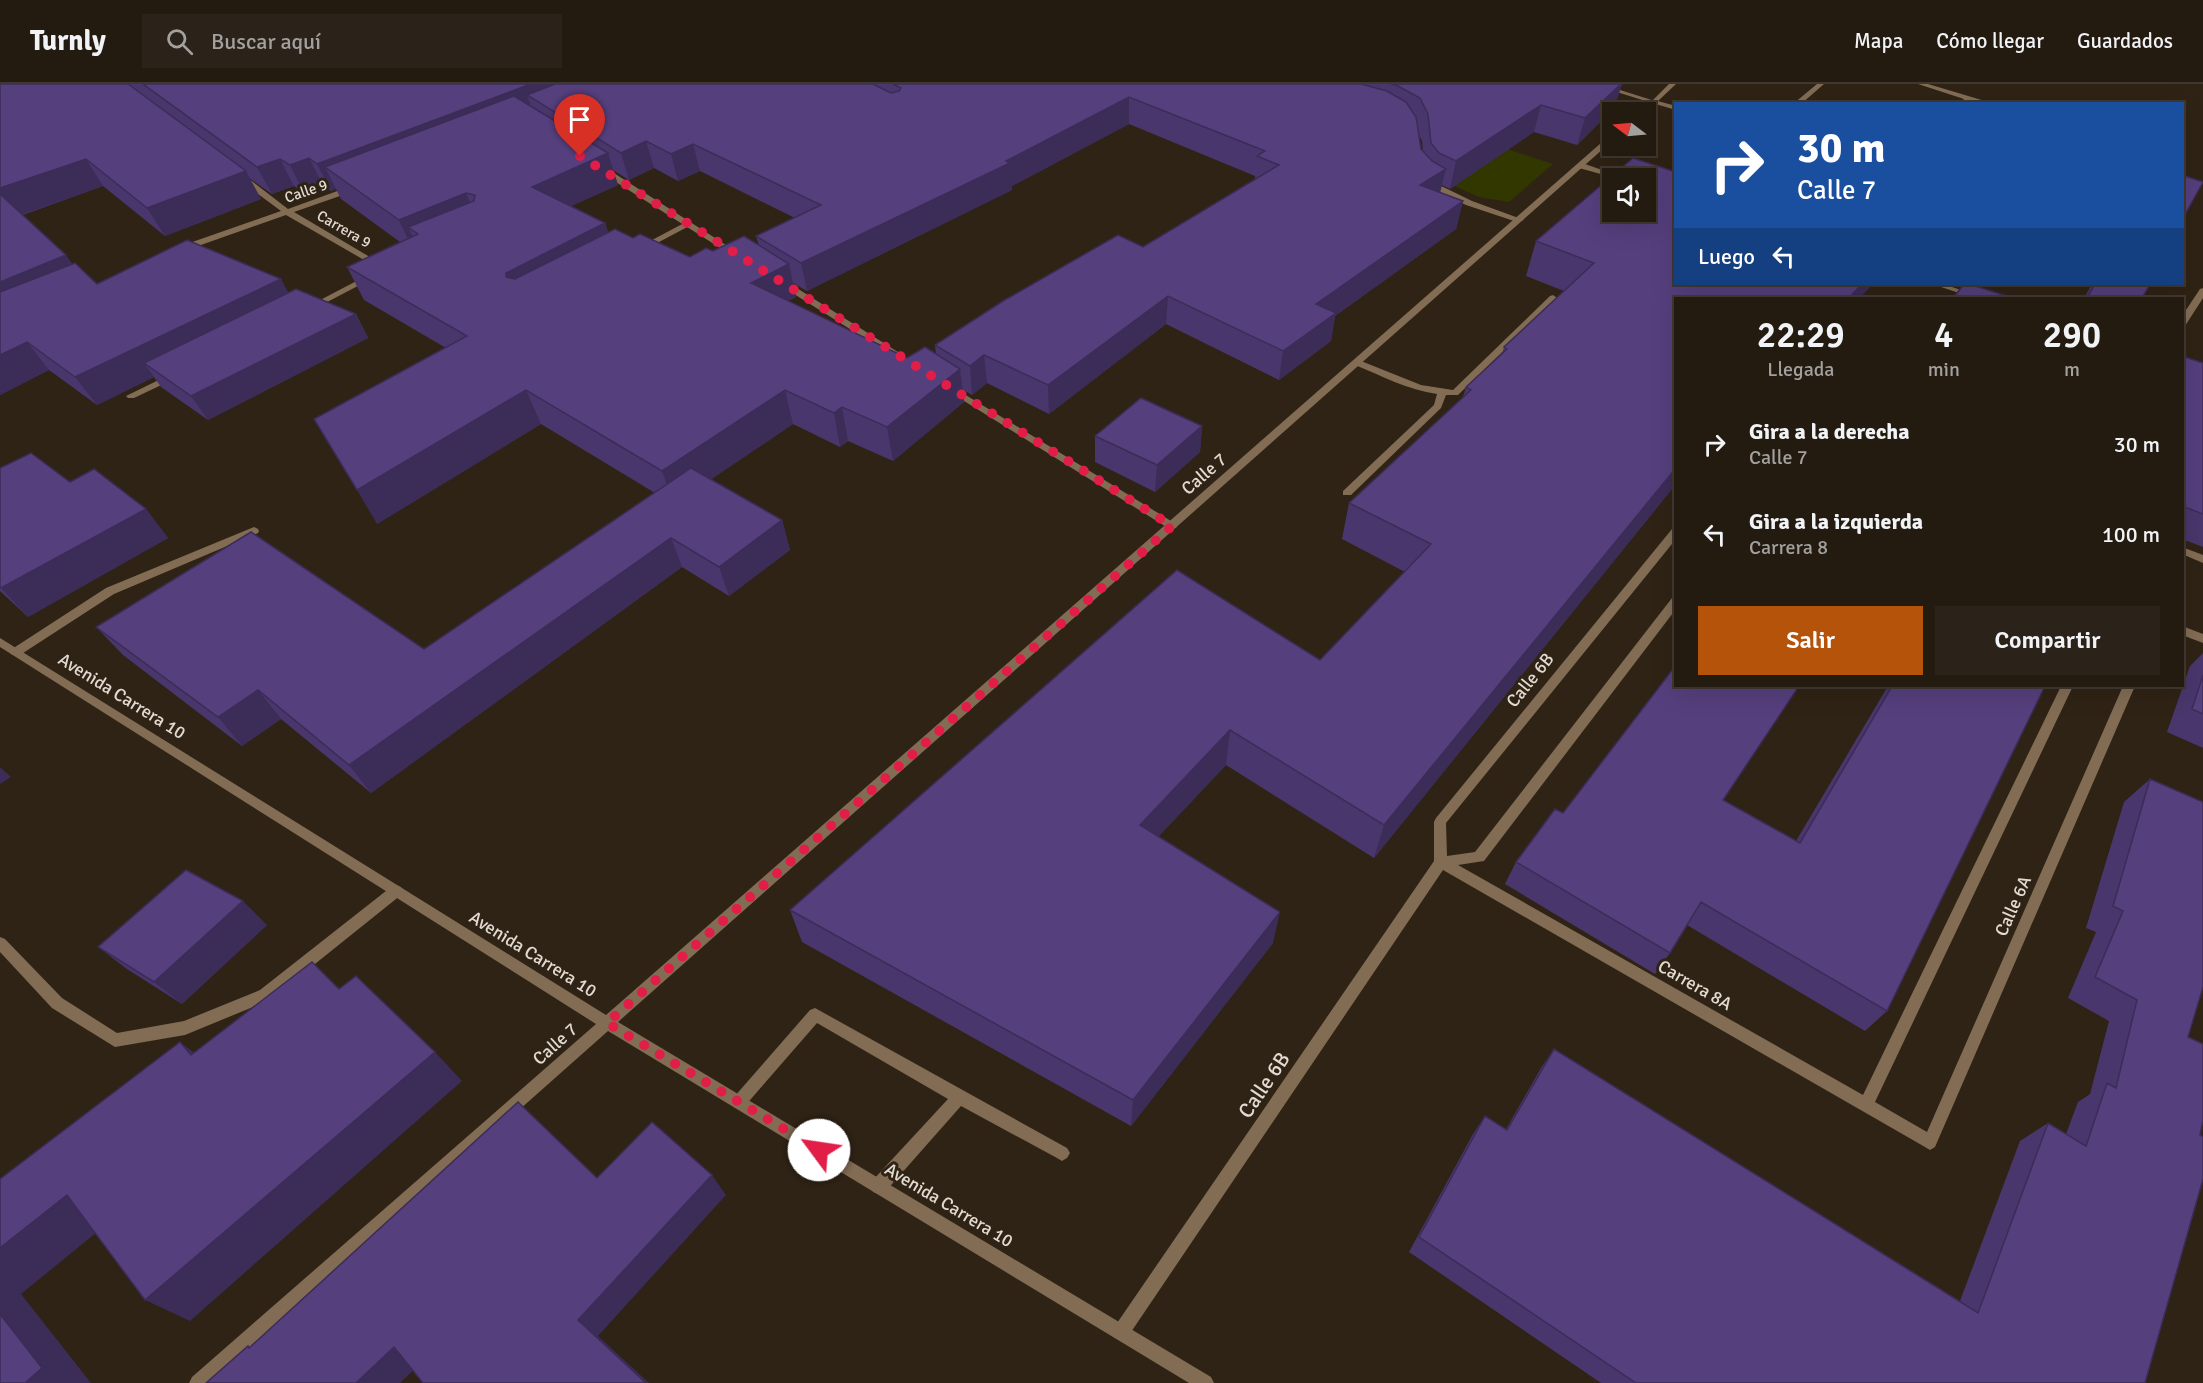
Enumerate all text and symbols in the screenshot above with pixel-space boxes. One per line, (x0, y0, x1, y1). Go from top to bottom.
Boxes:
search box (142, 14, 562, 68)
text: Turnly (30, 24, 106, 58)
icon: search (163, 25, 196, 58)
text: Buscar aquí (211, 28, 321, 55)
text: Mapa (1854, 28, 1903, 54)
text: Cómo llegar (1936, 28, 2044, 54)
text: Guardados (2077, 28, 2173, 54)
pin (554, 94, 605, 156)
north arrow (1602, 102, 1656, 156)
map controls (1602, 102, 1656, 222)
icon: arrive (563, 103, 596, 136)
text: 30 m (1797, 123, 1886, 174)
icon: right (1698, 126, 1776, 204)
button: sound (1602, 168, 1656, 222)
text: Calle 7 (1797, 174, 1876, 207)
street label: Calle 9 (282, 175, 330, 207)
street label: Carrera 9 (314, 206, 374, 252)
icon: left (1767, 240, 1800, 273)
text: Luego (1698, 243, 1755, 270)
text: 22:29 (1757, 313, 1845, 358)
text: 4 (1934, 313, 1954, 358)
text: 290 (2043, 313, 2101, 358)
text: Llegada (1767, 357, 1834, 382)
text: min (1928, 357, 1960, 382)
text: m (2064, 357, 2080, 382)
text: Gira a la derecha (1749, 418, 1910, 445)
icon: right (1698, 428, 1731, 461)
text: 30 m (2114, 431, 2160, 458)
text: Calle 7 (1749, 445, 1808, 470)
street label: Calle 7 (1177, 448, 1231, 500)
text: Gira a la izquierda (1749, 508, 1923, 535)
icon: left (1698, 518, 1731, 551)
text: 100 m (2102, 521, 2160, 548)
text: Carrera 8 (1749, 535, 1828, 560)
button: Salir (1698, 606, 1923, 675)
button: Compartir (1935, 606, 2160, 675)
street label: Avenida Carrera 10 (54, 648, 190, 744)
street label: Calle 6B (1501, 648, 1559, 712)
street label: Calle 6A (1990, 872, 2036, 940)
street label: Avenida Carrera 10 (465, 906, 601, 1002)
street label: Carrera 8A (1654, 955, 1736, 1015)
street label: Calle 7 (528, 1018, 582, 1070)
street label: Calle 6B (1232, 1047, 1296, 1123)
position arrow (787, 1118, 851, 1182)
street label: Avenida Carrera 10 (881, 1158, 1017, 1252)

